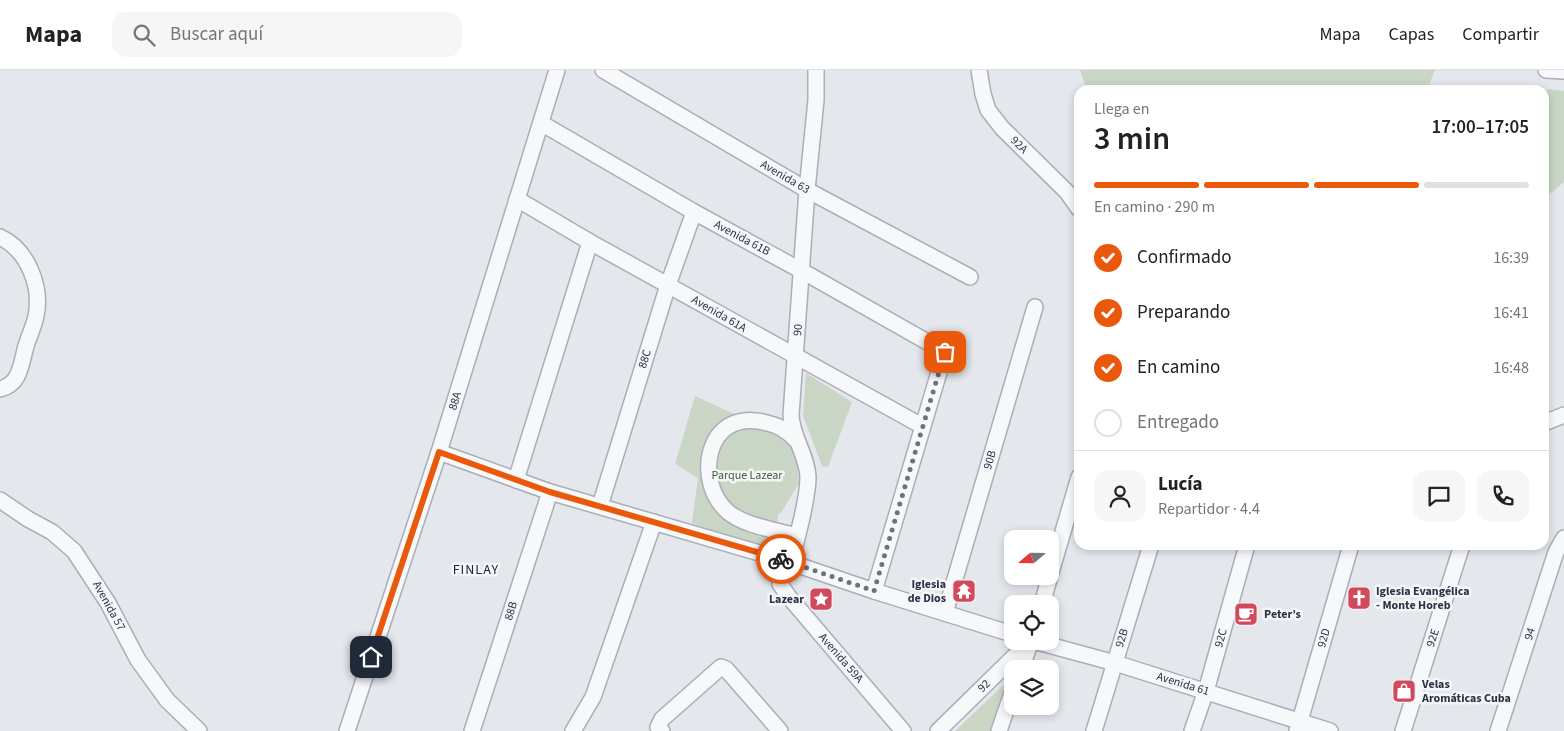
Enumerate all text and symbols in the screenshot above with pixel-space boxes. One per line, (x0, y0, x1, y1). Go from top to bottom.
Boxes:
search box (112, 12, 462, 57)
text: Mapa (25, 17, 82, 52)
icon: search (130, 21, 158, 49)
text: Buscar aquí (170, 21, 263, 48)
text: Mapa (1320, 22, 1361, 47)
text: Capas (1389, 22, 1434, 47)
text: Compartir (1462, 22, 1539, 47)
text: Llega en (1094, 98, 1149, 120)
text: 17:00–17:05 (1431, 114, 1529, 141)
text: 3 min (1094, 116, 1170, 162)
street label: 92A (1006, 132, 1032, 158)
street label: Avenida 63 (757, 156, 813, 198)
text: En camino · 290 m (1094, 196, 1215, 218)
street label: Avenida 61B (711, 216, 773, 260)
icon: check (1094, 244, 1122, 272)
text: Confirmado (1137, 244, 1232, 271)
text: 16:39 (1493, 247, 1529, 269)
street label: Avenida 61A (688, 291, 750, 337)
icon: check (1094, 299, 1122, 327)
text: Preparando (1137, 299, 1230, 326)
text: 16:41 (1493, 302, 1529, 324)
street label: 90 (789, 323, 807, 337)
pin (924, 331, 966, 373)
icon: bag (931, 338, 959, 366)
street label: 88C (634, 347, 656, 370)
icon: check (1094, 354, 1122, 382)
text: En camino (1137, 354, 1220, 381)
text: 16:48 (1493, 357, 1529, 379)
street label: 88A (444, 389, 466, 412)
text: Entregado (1137, 409, 1219, 436)
street label: 90B (979, 449, 1001, 471)
park label: Parque Lazear (712, 467, 783, 484)
button: person (1094, 470, 1146, 522)
button: chat (1413, 470, 1465, 522)
button: phone (1477, 470, 1529, 522)
text: Lucía (1158, 471, 1203, 498)
text: Repartidor · 4.4 (1158, 498, 1260, 520)
north arrow (1004, 530, 1059, 585)
map controls (1004, 530, 1059, 715)
courier (756, 534, 806, 584)
icon: bike (767, 545, 795, 573)
district label: FINLAY (453, 560, 499, 580)
place label: Iglesia de Dios (908, 576, 946, 607)
street label: Avenida 57 (88, 578, 130, 634)
temple icon: Iglesia de Dios (951, 578, 977, 604)
place label: Iglesia Evangélica - Monte Horeb (1376, 583, 1470, 614)
church icon: Iglesia Evangélica - Monte Horeb (1346, 585, 1372, 611)
place icon: Lazear (808, 586, 834, 612)
place label: Lazear (769, 591, 804, 608)
button: locate (1004, 595, 1059, 650)
street label: 88B (500, 599, 522, 623)
cafe icon: Peter’s (1233, 601, 1259, 627)
place label: Peter’s (1264, 606, 1301, 623)
street label: 92B (1111, 626, 1133, 650)
street label: 92C (1210, 626, 1232, 649)
street label: 92D (1313, 626, 1335, 650)
street label: 94 (1520, 626, 1540, 642)
street label: 92E (1422, 627, 1444, 649)
street label: Avenida 59A (815, 629, 868, 687)
pin (350, 636, 392, 678)
icon: home (357, 643, 385, 671)
button: layers (1004, 660, 1059, 715)
street label: Avenida 61 (1154, 668, 1212, 700)
street label: 92 (974, 676, 994, 696)
place label: Velas Aromáticas Cuba (1421, 676, 1511, 707)
shop icon: Velas Aromáticas Cuba (1391, 678, 1417, 704)

